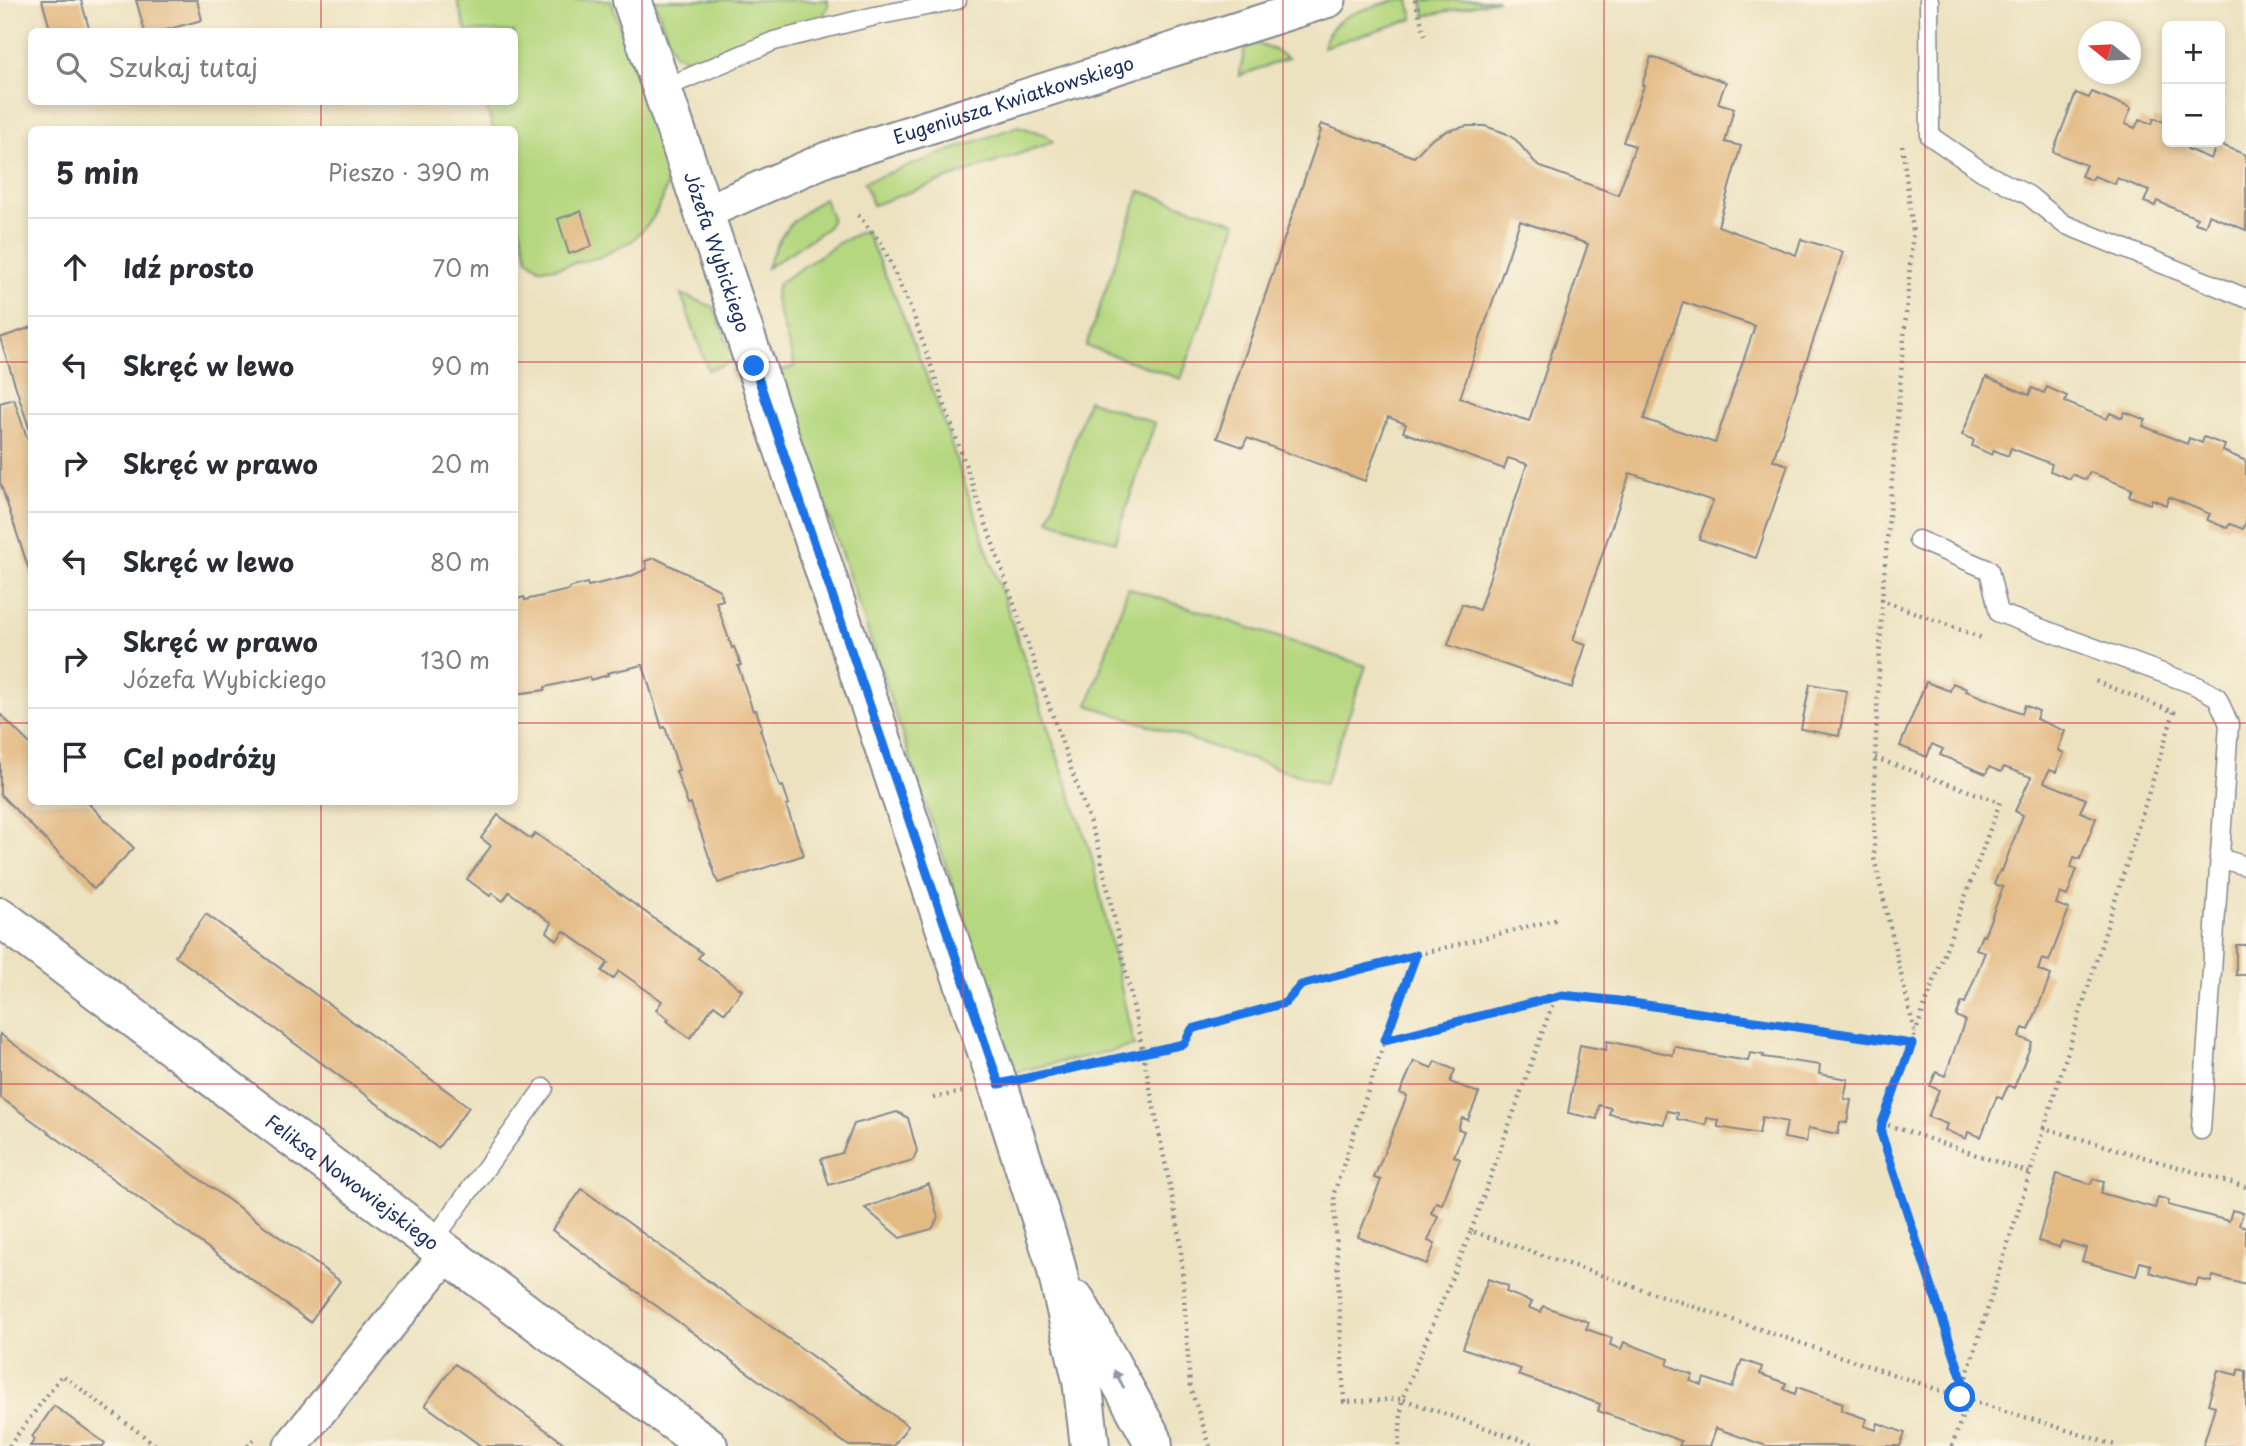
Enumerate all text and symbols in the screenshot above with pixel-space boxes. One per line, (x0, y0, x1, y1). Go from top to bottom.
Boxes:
north arrow (2078, 21, 2141, 84)
map controls (2162, 21, 2225, 147)
button: + (2162, 21, 2225, 84)
search box (28, 28, 518, 105)
text: Szukaj tutaj (108, 47, 258, 86)
icon: search (52, 48, 90, 86)
street label: Eugeniusza Kwiatkowskiego (889, 48, 1137, 150)
button: − (2162, 84, 2225, 147)
text: 5 min (56, 149, 139, 194)
text: Pieszo · 390 m (328, 154, 490, 189)
street label: Józefa Wybickiego (678, 167, 758, 336)
icon: ahead (56, 248, 94, 286)
text: Idź prosto (123, 248, 254, 287)
text: 70 m (432, 250, 490, 285)
icon: left (56, 346, 94, 384)
text: Skręć w lewo (123, 346, 294, 385)
text: 90 m (431, 348, 490, 383)
route end (738, 350, 769, 381)
icon: right (56, 444, 94, 482)
text: Skręć w prawo (123, 444, 318, 483)
text: 20 m (431, 446, 490, 481)
icon: left (56, 542, 94, 580)
text: Skręć w lewo (123, 542, 294, 581)
text: 80 m (430, 544, 490, 579)
text: Skręć w prawo (123, 622, 318, 661)
icon: right (56, 640, 94, 678)
text: 130 m (420, 642, 490, 677)
text: Józefa Wybickiego (123, 661, 327, 696)
icon: arrive (56, 738, 94, 776)
text: Cel podróży (123, 738, 276, 777)
street label: Feliksa Nowowiejskiego (260, 1107, 446, 1256)
one-way arrow (1113, 1370, 1125, 1389)
route start (1944, 1381, 1975, 1412)

